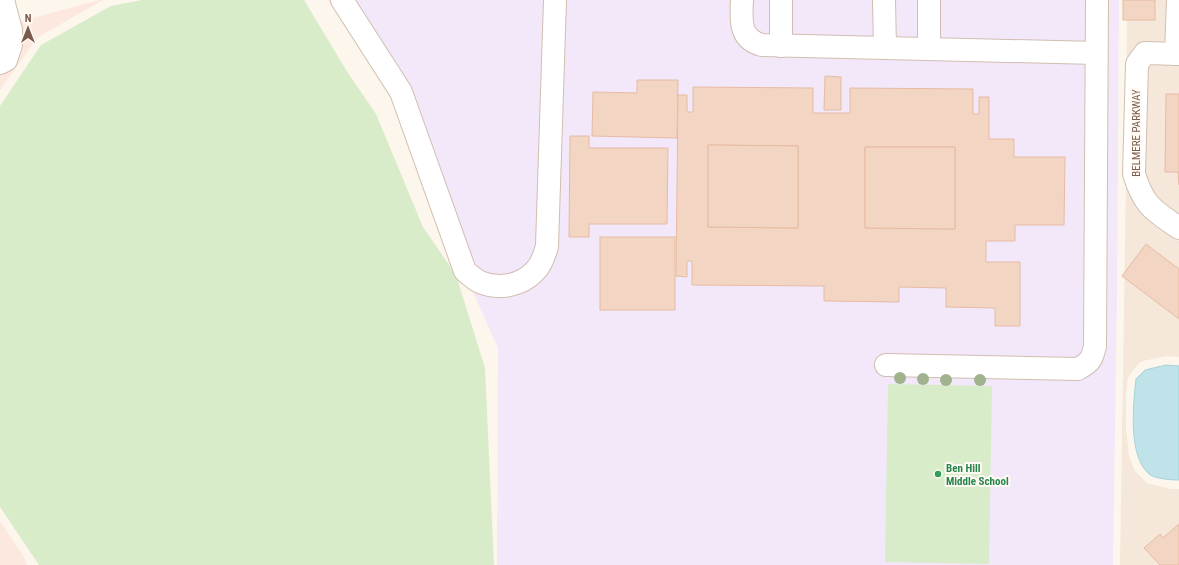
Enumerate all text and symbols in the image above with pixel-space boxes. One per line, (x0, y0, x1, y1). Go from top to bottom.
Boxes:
north arrow (8, 8, 48, 48)
text: N (25, 12, 32, 25)
street label: BELMERE PARKWAY (1130, 89, 1143, 177)
place label: Ben Hill Middle School (946, 462, 1009, 488)
marker: Ben Hill Middle School (933, 469, 943, 479)

